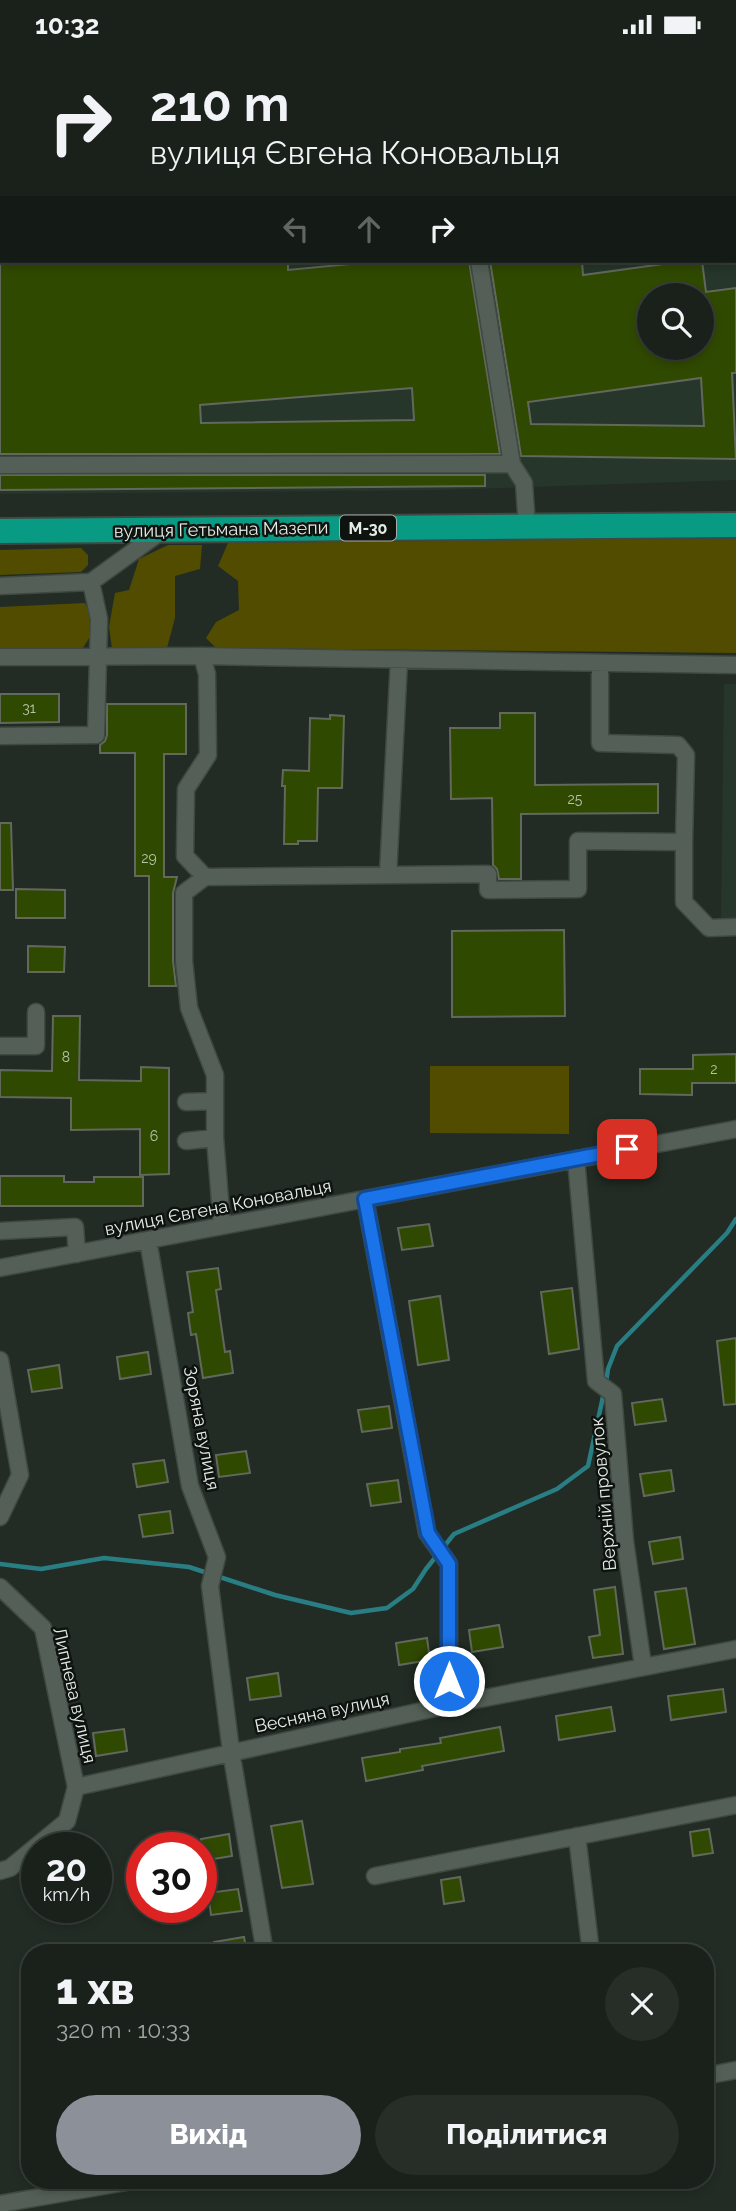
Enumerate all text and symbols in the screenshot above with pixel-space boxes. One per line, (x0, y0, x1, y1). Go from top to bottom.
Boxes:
text: 10:32 (35, 10, 99, 40)
text: 210 m (150, 75, 289, 132)
icon: right (35, 77, 126, 168)
text: вулиця Євгена Коновальця (150, 134, 560, 171)
icon: left (277, 210, 315, 248)
icon: ahead (350, 210, 388, 248)
icon: right (423, 210, 461, 248)
map controls (637, 283, 714, 360)
button: search (637, 283, 714, 360)
road number: М-30 (340, 515, 396, 541)
street label: вулиця Гетьмана Мазепи (114, 517, 328, 541)
house number: 31 (22, 700, 36, 716)
house number: 25 (568, 791, 583, 807)
house number: 29 (141, 850, 157, 866)
house number: 8 (62, 1049, 70, 1065)
house number: 2 (710, 1061, 718, 1077)
pin (597, 1119, 657, 1179)
house number: 6 (150, 1128, 158, 1144)
icon: arrive (608, 1130, 646, 1168)
street label: вулиця Євгена Коновальця (103, 1175, 333, 1239)
street label: Зоряна вулиця (180, 1364, 224, 1492)
street label: Верхній провулок (586, 1416, 620, 1572)
street label: Липнева вулиця (49, 1625, 101, 1765)
position arrow (412, 1644, 486, 1718)
street label: Весняна вулиця (253, 1687, 391, 1737)
speed limit sign: 30 (126, 1832, 217, 1923)
text: 20 (46, 1848, 87, 1889)
text: km/h (43, 1884, 90, 1905)
text: 1 хв (56, 1965, 135, 2014)
button: close (605, 1967, 679, 2041)
text: 320 m · 10:33 (56, 2016, 190, 2043)
button: Вихід (56, 2095, 361, 2175)
button: Поділитися (375, 2095, 679, 2175)

